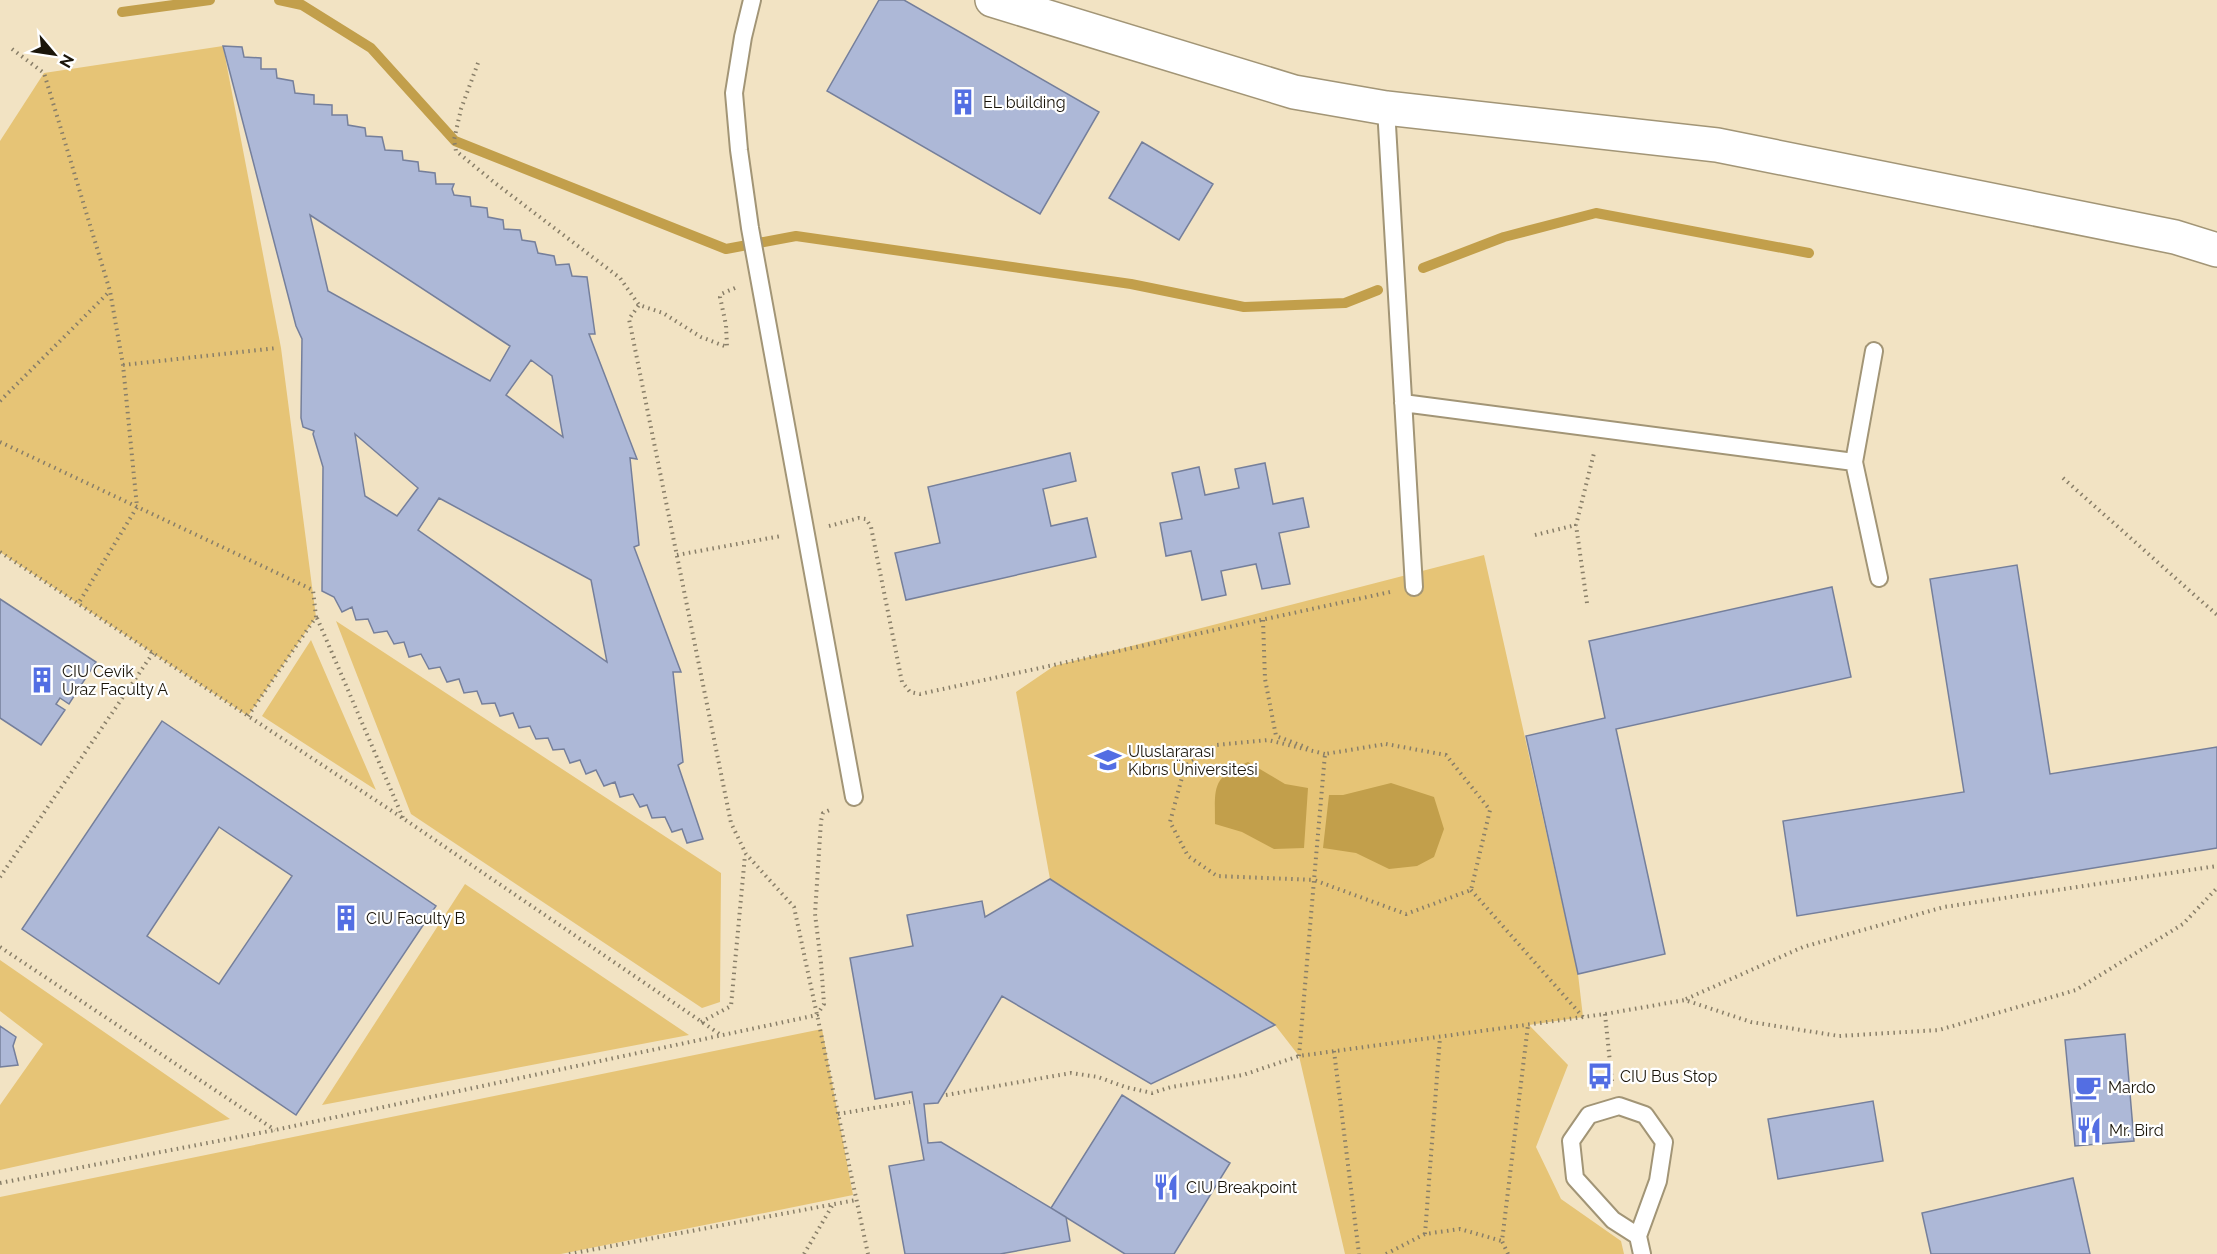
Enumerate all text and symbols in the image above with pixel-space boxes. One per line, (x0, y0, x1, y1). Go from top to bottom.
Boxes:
north arrow (24, 24, 84, 84)
text: N (55, 51, 78, 71)
building icon: EL building (948, 87, 978, 117)
place label: EL building (983, 93, 1066, 112)
place label: CIU Cevik Uraz Faculty A (62, 662, 168, 699)
building icon: CIU Cevik Uraz Faculty A (27, 665, 57, 695)
place label: Uluslararası Kıbrıs Üniversitesi (1128, 742, 1258, 779)
school or university icon: Uluslararası Kıbrıs Üniversitesi (1093, 745, 1123, 775)
building icon: CIU Faculty B (331, 903, 361, 933)
place label: CIU Faculty B (366, 909, 465, 928)
bus stop icon: CIU Bus Stop (1585, 1061, 1615, 1091)
place label: CIU Bus Stop (1620, 1067, 1717, 1086)
cafe icon: Mardo (2073, 1072, 2103, 1102)
place label: Mardo (2108, 1078, 2156, 1097)
restaurant icon: Mr. Bird (2074, 1115, 2104, 1145)
place label: Mr. Bird (2109, 1121, 2164, 1140)
restaurant icon: CIU Breakpoint (1151, 1172, 1181, 1202)
place label: CIU Breakpoint (1186, 1178, 1298, 1197)

